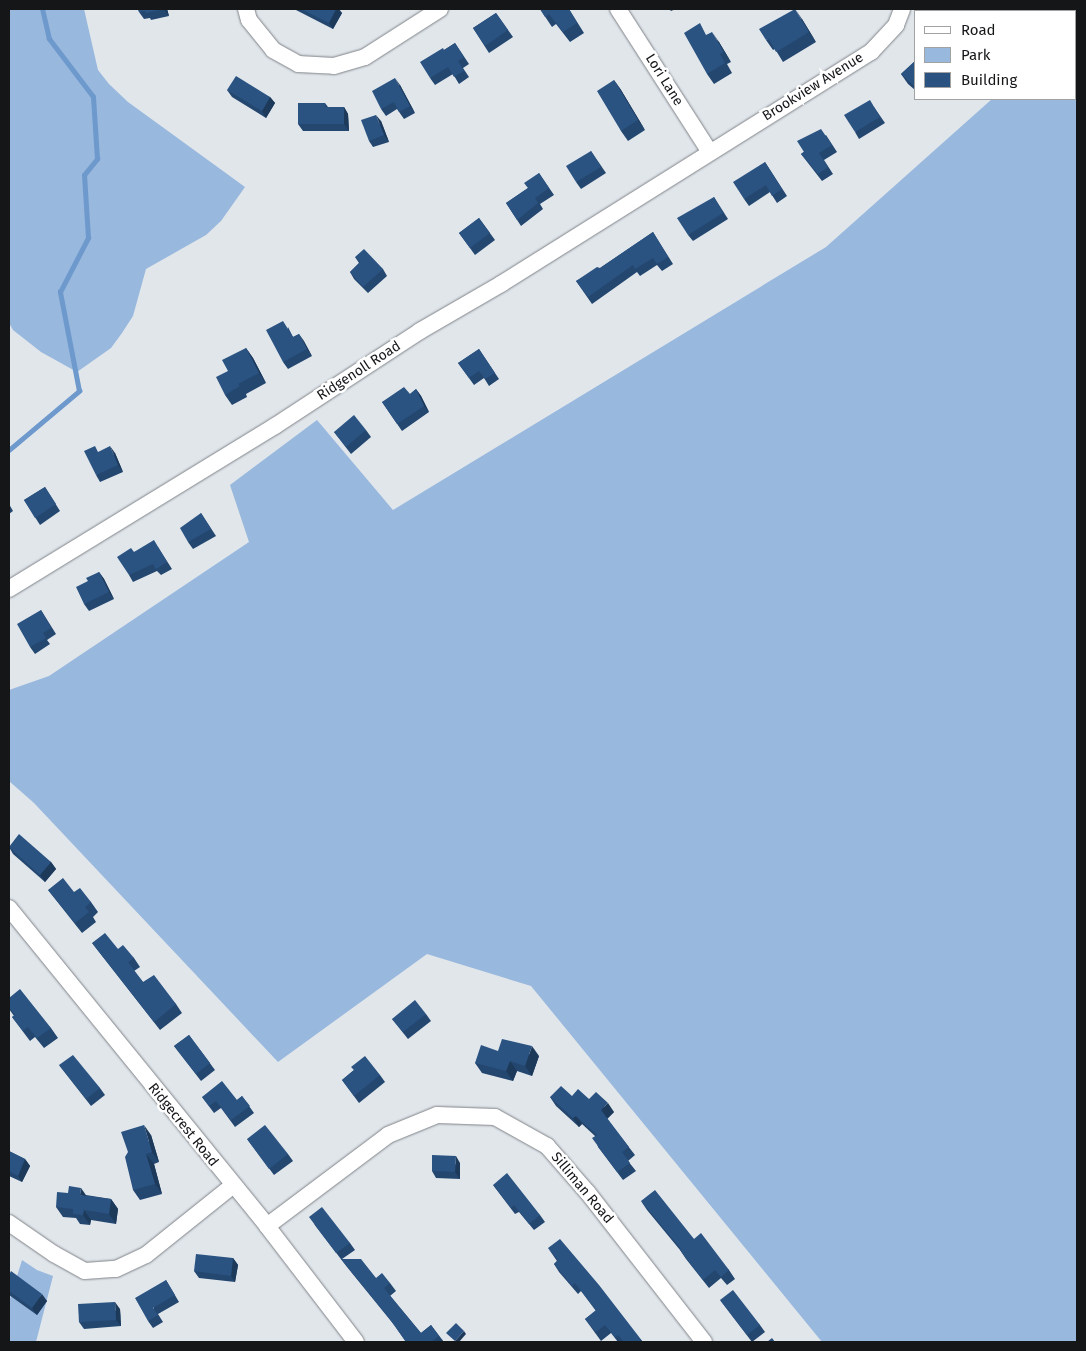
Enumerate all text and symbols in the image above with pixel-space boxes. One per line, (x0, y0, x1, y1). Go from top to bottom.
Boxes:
legend (914, 10, 1076, 100)
text: Road (961, 21, 996, 39)
text: Park (961, 46, 991, 64)
street label: Brookview Avenue (759, 49, 867, 125)
street label: Lori Lane (641, 51, 687, 109)
text: Building (961, 71, 1017, 89)
street label: Ridgenoll Road (314, 338, 404, 404)
street label: Ridgecrest Road (144, 1080, 222, 1170)
street label: Silliman Road (547, 1149, 617, 1227)

